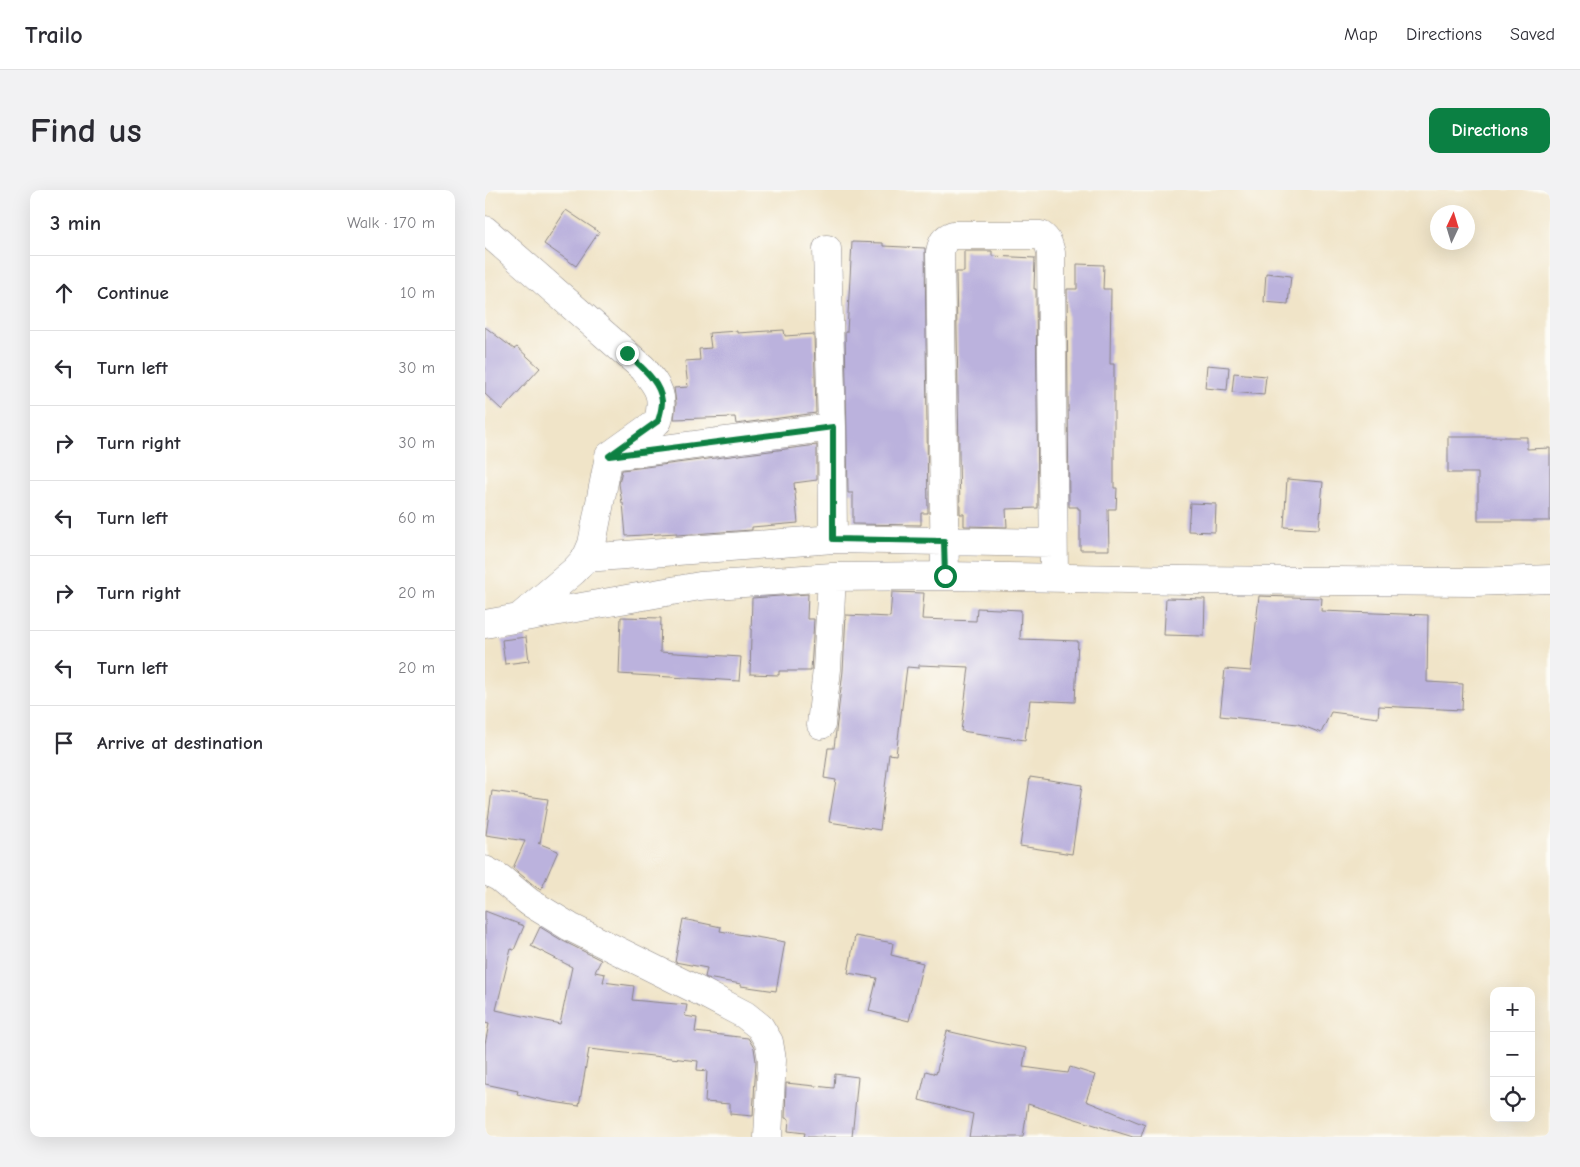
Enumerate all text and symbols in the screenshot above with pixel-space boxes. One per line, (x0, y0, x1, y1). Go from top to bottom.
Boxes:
text: Trailo (25, 21, 83, 49)
text: Map (1344, 24, 1378, 45)
text: Directions (1406, 24, 1482, 45)
text: Saved (1510, 24, 1555, 45)
button: Directions (1429, 108, 1550, 153)
text: Find us (30, 110, 142, 151)
north arrow (1430, 205, 1475, 250)
text: 3 min (50, 211, 101, 235)
text: Walk · 170 m (347, 214, 435, 232)
icon: ahead (50, 279, 78, 307)
text: Continue (97, 282, 169, 304)
text: 10 m (400, 284, 435, 302)
route end (616, 342, 639, 365)
icon: left (50, 354, 78, 382)
text: Turn left (97, 357, 168, 379)
text: 30 m (399, 359, 435, 377)
icon: right (50, 429, 78, 457)
text: Turn right (97, 432, 181, 454)
text: 30 m (399, 434, 435, 452)
icon: left (50, 504, 78, 532)
text: Turn left (97, 507, 168, 529)
text: 60 m (398, 509, 435, 527)
route start (934, 565, 957, 588)
icon: right (50, 579, 78, 607)
text: Turn right (97, 582, 181, 604)
text: 20 m (398, 584, 435, 602)
icon: left (50, 654, 78, 682)
text: Turn left (97, 657, 168, 679)
text: 20 m (398, 659, 435, 677)
icon: arrive (50, 729, 78, 757)
text: Arrive at destination (97, 732, 263, 754)
map controls (1490, 987, 1535, 1122)
button: + (1490, 987, 1535, 1032)
button: − (1490, 1032, 1535, 1077)
button: locate (1490, 1077, 1535, 1122)

